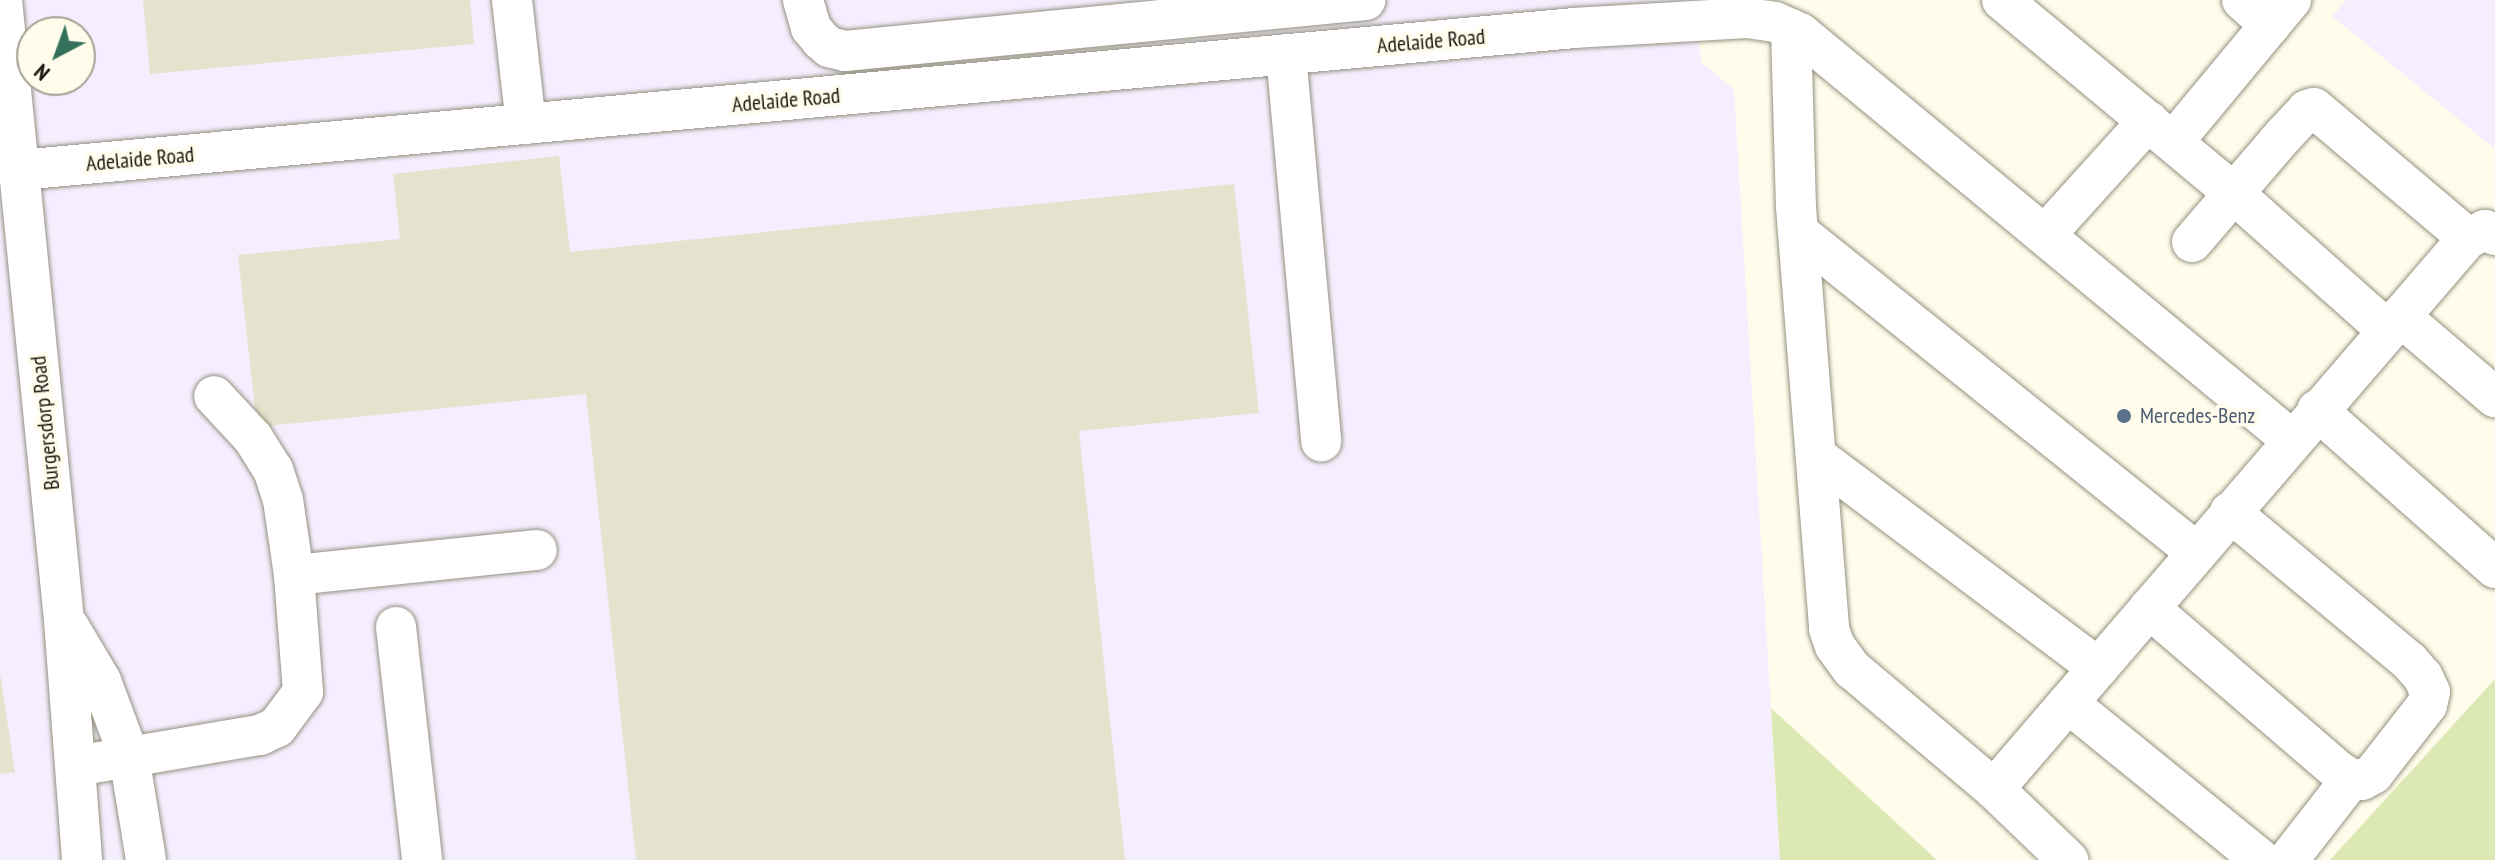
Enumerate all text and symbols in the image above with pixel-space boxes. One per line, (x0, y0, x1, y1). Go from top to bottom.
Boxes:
north arrow (16, 16, 96, 96)
street label: Adelaide Road (1376, 23, 1486, 59)
text: N (28, 58, 55, 87)
street label: Adelaide Road (731, 82, 841, 118)
street label: Adelaide Road (85, 141, 195, 177)
street label: Burgersdorp Road (25, 355, 65, 491)
place label: Mercedes-Benz (2140, 403, 2255, 429)
marker: Mercedes-Benz (2115, 407, 2133, 425)

